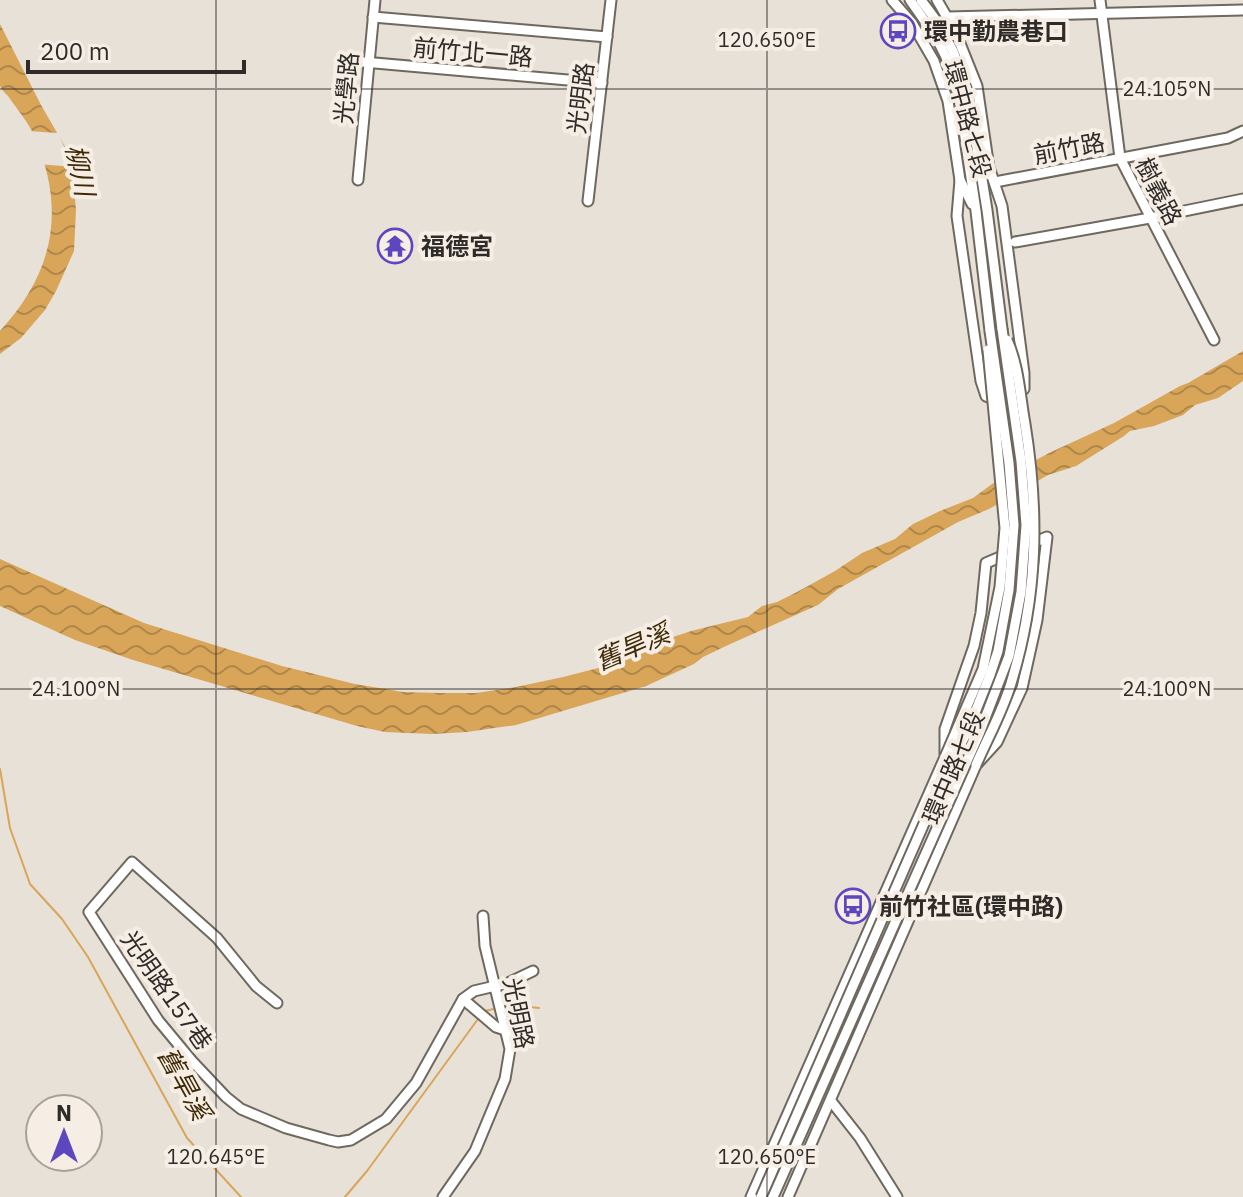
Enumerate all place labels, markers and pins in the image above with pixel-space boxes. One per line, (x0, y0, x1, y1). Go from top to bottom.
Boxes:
bus stop icon: 環中勤農巷口 (879, 12, 917, 50)
place label: 環中勤農巷口 (924, 15, 1068, 47)
temple icon: 福德宮 (376, 227, 414, 265)
place label: 福德宮 (421, 230, 493, 262)
bus stop icon: 前竹社區(環中路) (834, 887, 872, 925)
place label: 前竹社區(環中路) (879, 890, 1063, 922)

